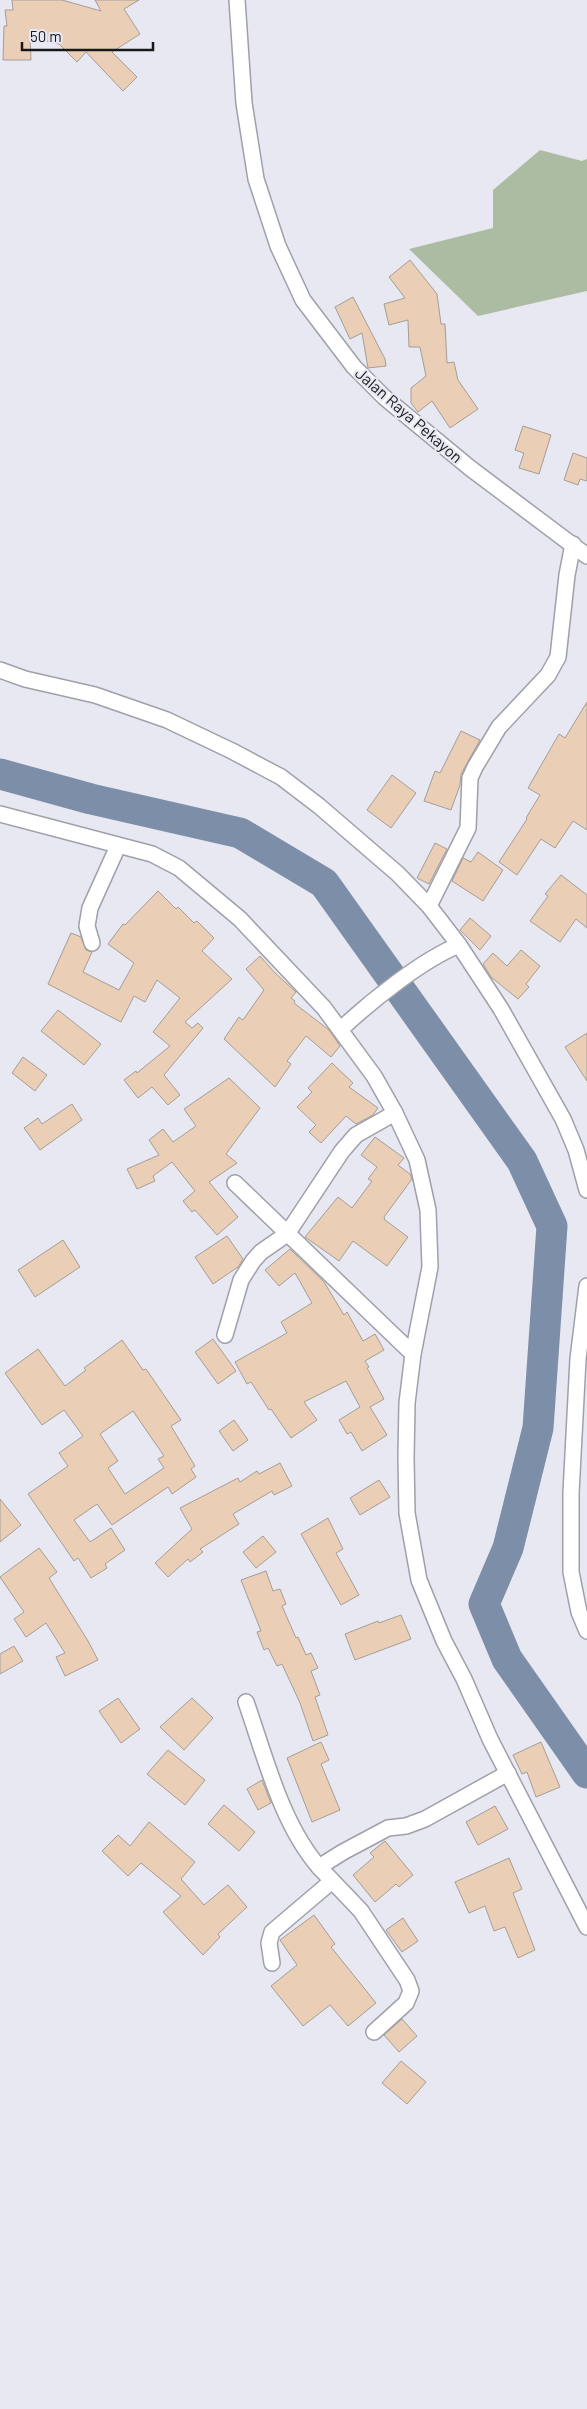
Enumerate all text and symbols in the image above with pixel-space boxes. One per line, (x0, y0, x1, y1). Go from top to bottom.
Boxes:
scale bar (22, 20, 154, 52)
text: 50 m (30, 27, 62, 45)
street label: Jalan Raya Pekayon (352, 363, 467, 466)

